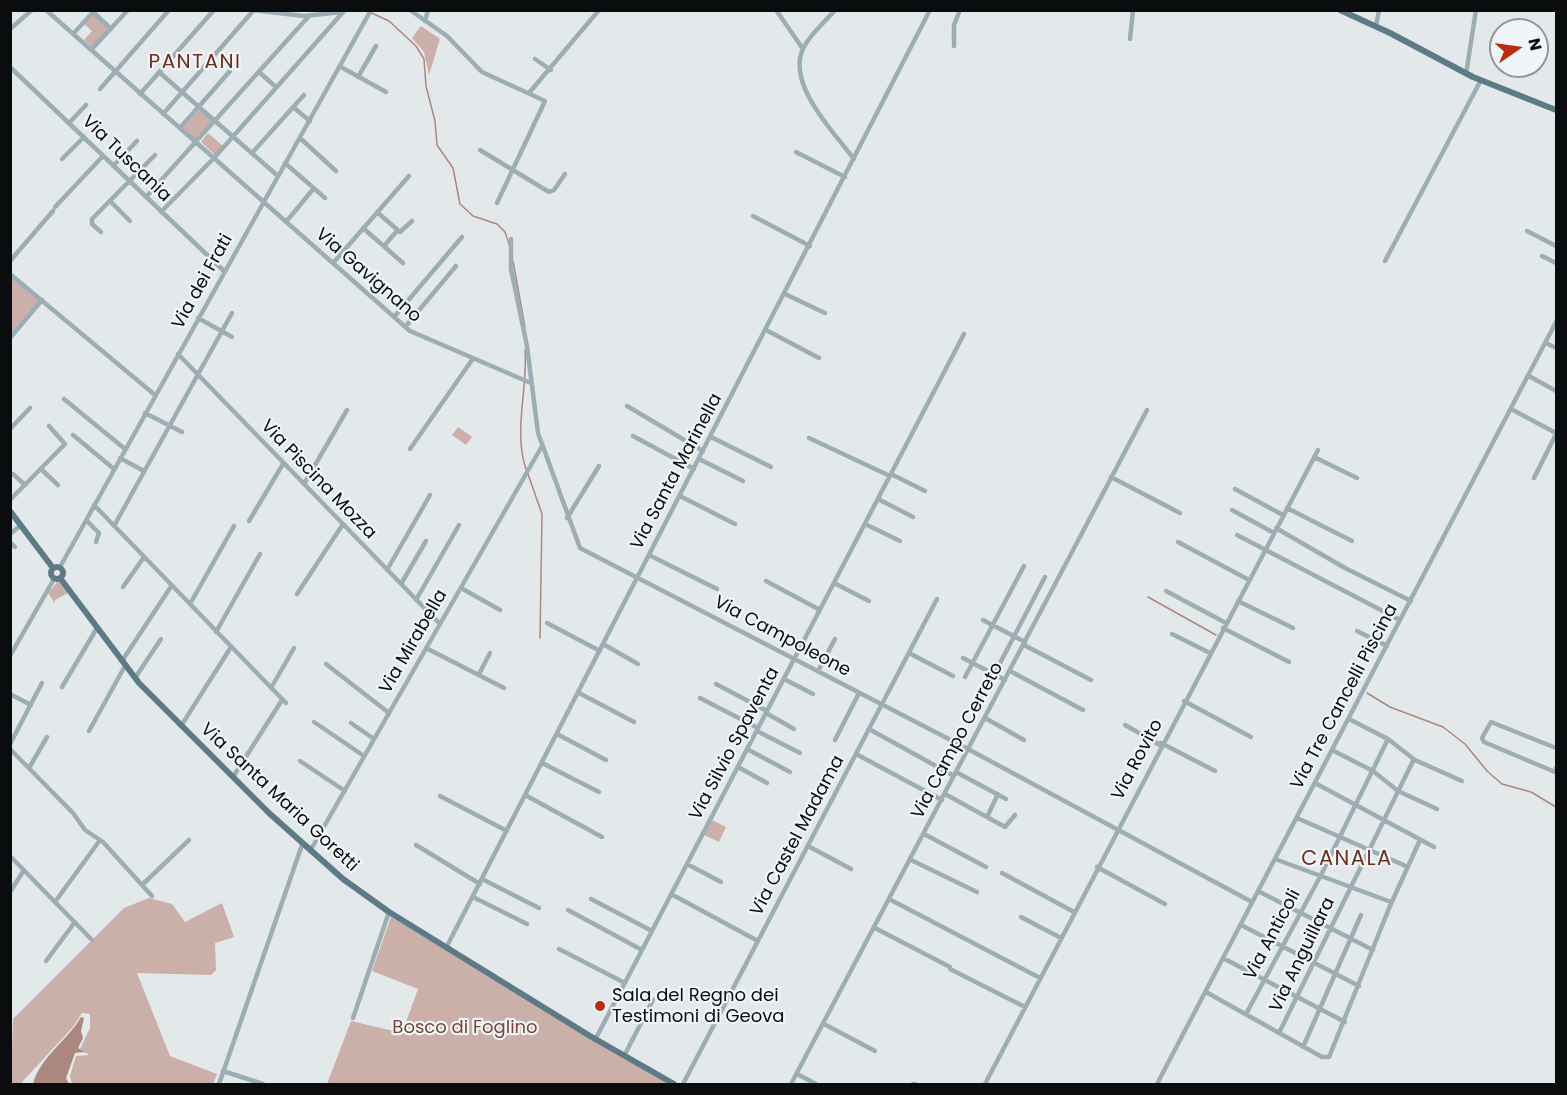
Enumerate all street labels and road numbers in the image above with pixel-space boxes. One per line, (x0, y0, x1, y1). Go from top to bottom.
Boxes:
street label: Via Tuscania (77, 111, 175, 207)
street label: Via Gavignano (311, 224, 425, 328)
street label: Via dei Frati (168, 231, 238, 333)
street label: Via Santa Marinella (627, 390, 727, 554)
street label: Via Piscina Mozza (256, 416, 380, 544)
street label: Via Mirabella (375, 586, 453, 698)
street label: Via Campoleone (710, 592, 854, 682)
street label: Via Tre Cancelli Piscina (1287, 601, 1403, 793)
street label: Via Campo Cerreto (908, 659, 1008, 823)
street label: Via Silvio Spaventa (686, 664, 784, 824)
street label: Via Rovito (1108, 716, 1168, 804)
street label: Via Santa Maria Goretti (196, 719, 362, 877)
street label: Via Castel Madama (747, 752, 849, 920)
street label: Via Anticoli (1240, 886, 1306, 984)
street label: Via Anguillara (1266, 894, 1340, 1016)

